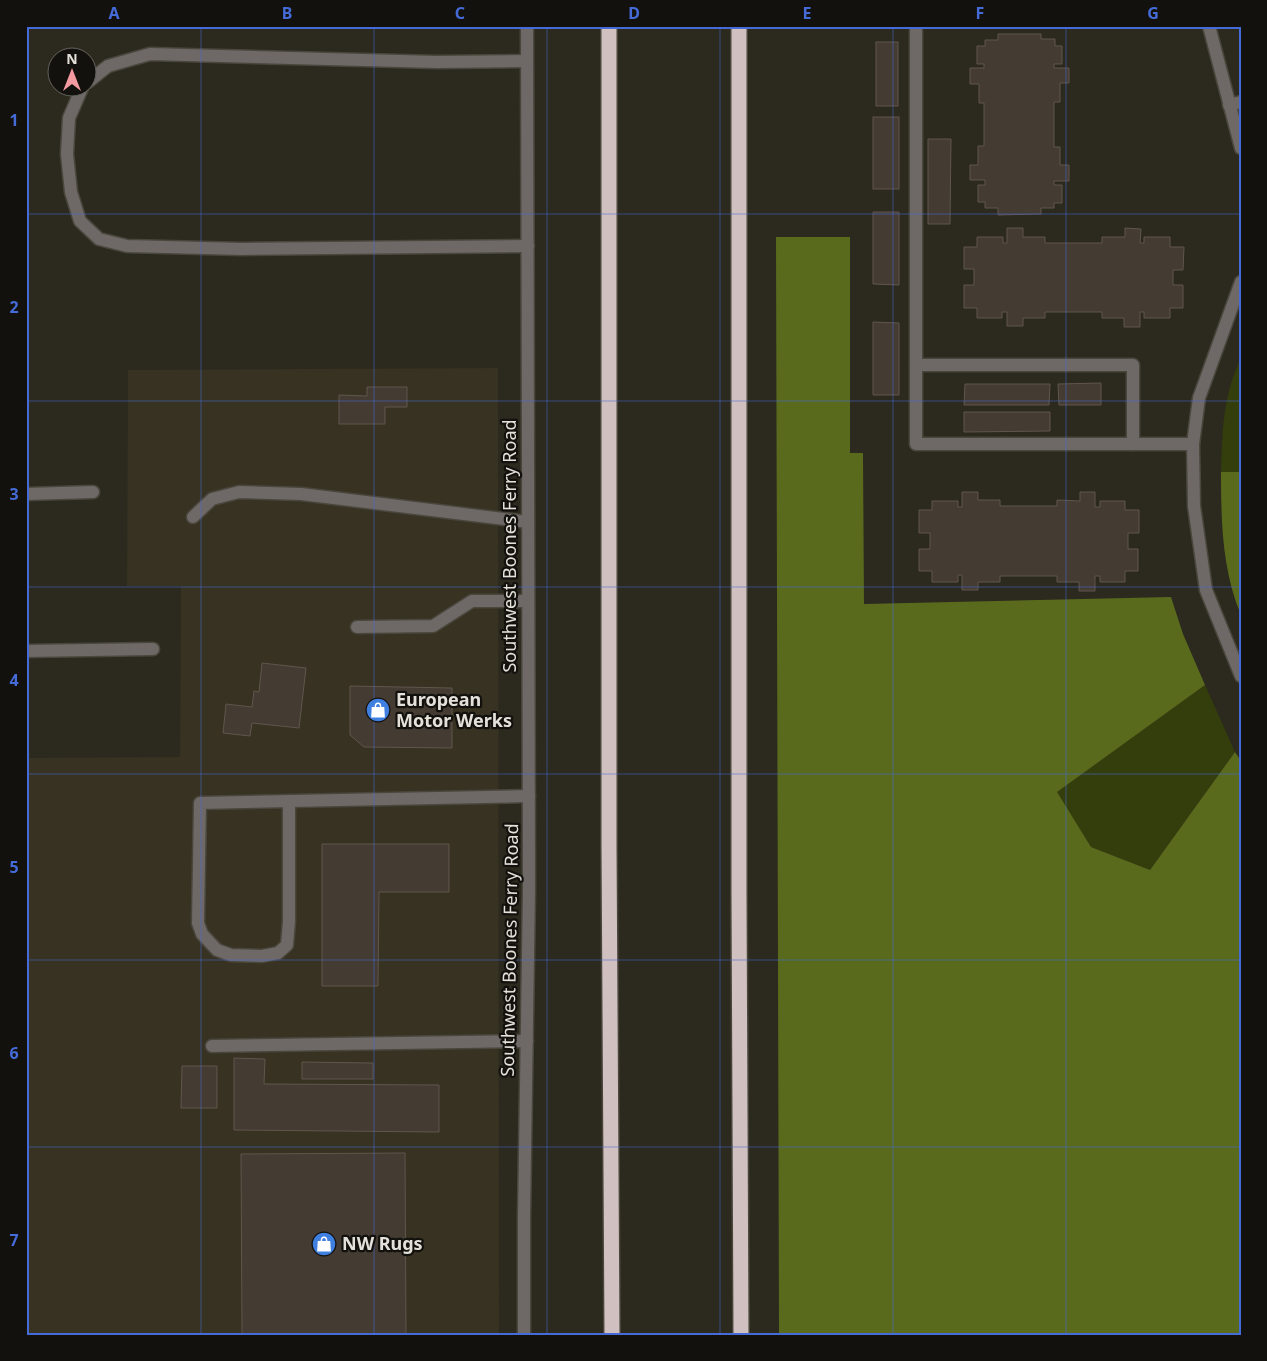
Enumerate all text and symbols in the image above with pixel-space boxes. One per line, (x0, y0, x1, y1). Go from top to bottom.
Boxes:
text: A (108, 2, 120, 24)
text: B (282, 2, 292, 24)
text: C (455, 2, 465, 24)
text: D (628, 2, 640, 24)
text: E (803, 2, 812, 24)
text: F (976, 2, 984, 24)
text: G (1147, 2, 1159, 24)
north arrow (48, 48, 98, 98)
text: N (66, 49, 78, 68)
text: 1 (9, 109, 19, 131)
text: 2 (9, 296, 19, 318)
street label: Southwest Boones Ferry Road (497, 419, 521, 673)
text: 3 (9, 483, 19, 505)
text: 4 (9, 669, 19, 691)
place label: European Motor Werks (396, 687, 512, 732)
shop icon: European Motor Werks (365, 697, 391, 723)
street label: Southwest Boones Ferry Road (495, 823, 523, 1077)
text: 5 (9, 856, 19, 878)
text: 6 (9, 1042, 19, 1064)
text: 7 (9, 1229, 19, 1251)
shop icon: NW Rugs (311, 1231, 337, 1257)
place label: NW Rugs (342, 1231, 423, 1255)

